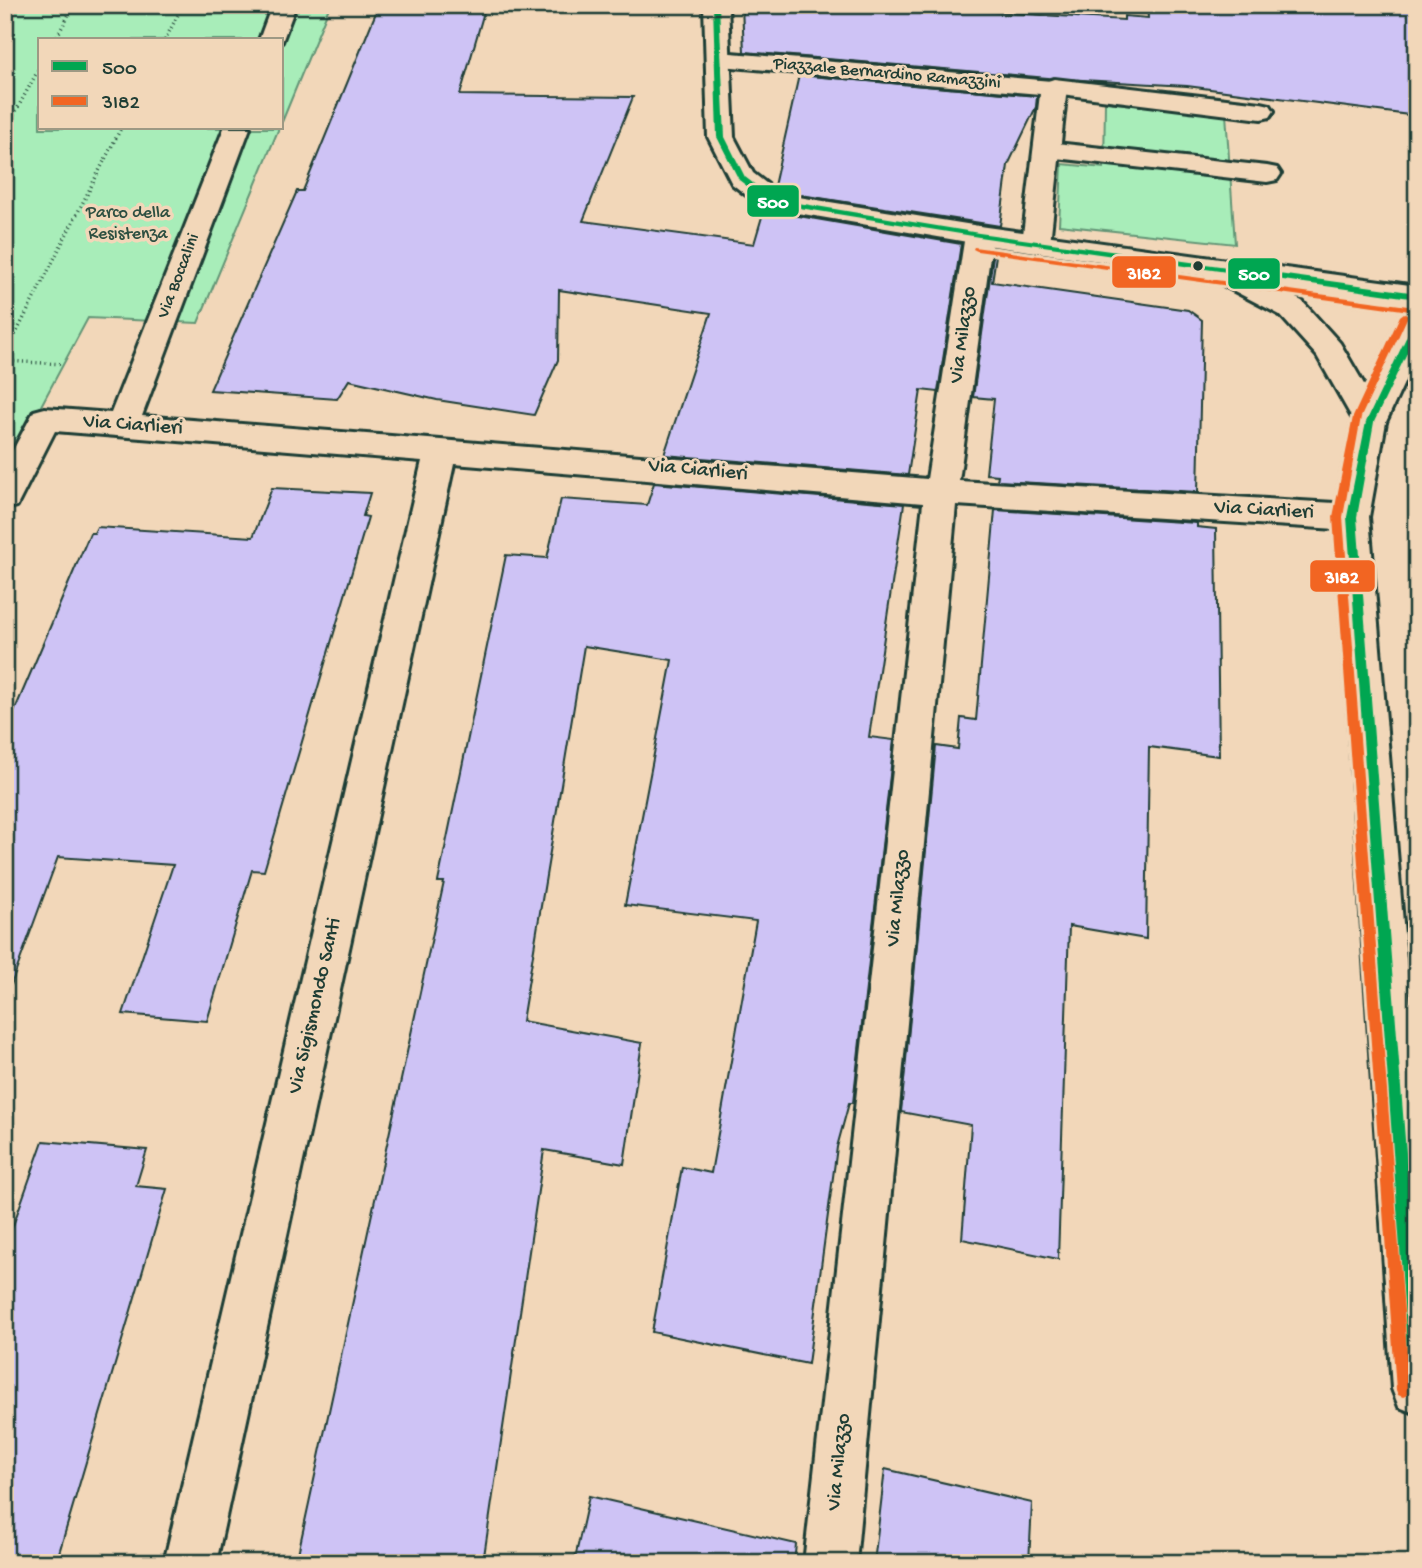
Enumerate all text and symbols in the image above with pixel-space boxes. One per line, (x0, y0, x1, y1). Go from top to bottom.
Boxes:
legend (38, 38, 284, 130)
street label: Piazzale Bernardino Ramazzini (772, 54, 1002, 94)
text: 500 (102, 58, 137, 83)
text: 3I82 (101, 92, 140, 117)
line badge: 500 (746, 184, 800, 218)
text: 500 (757, 193, 789, 216)
park label: Parco della Resistenza (85, 203, 171, 245)
street label: Via Boccalini (153, 230, 205, 322)
line badge: 3I82 (1111, 255, 1177, 289)
line badge: 500 (1227, 257, 1281, 290)
unlabelled marker (1191, 259, 1205, 273)
text: 3I82 (1126, 264, 1162, 287)
text: 500 (1238, 265, 1270, 288)
street label: Via Milazzo (945, 285, 983, 386)
street label: Via Ciarlieri (81, 410, 184, 442)
street label: Via Ciarlieri (646, 454, 749, 488)
street label: Via Ciarlieri (1212, 496, 1315, 526)
line badge: 3I82 (1309, 559, 1376, 593)
text: 3I82 (1324, 568, 1360, 591)
street label: Via Milazzo (881, 848, 917, 949)
street label: Via Sigismondo Santi (283, 916, 348, 1097)
street label: Via Milazzo (822, 1412, 858, 1513)

